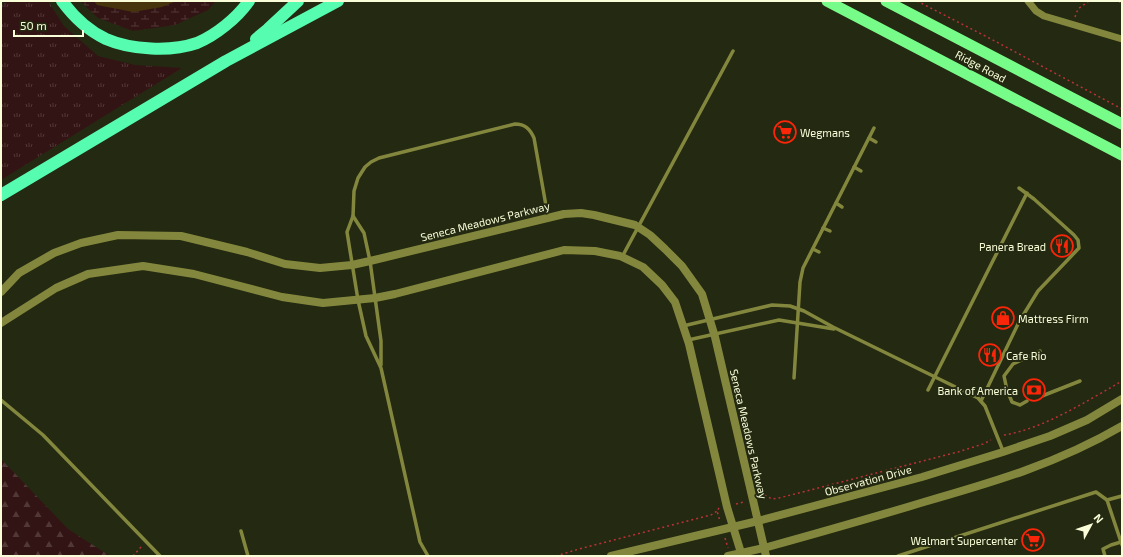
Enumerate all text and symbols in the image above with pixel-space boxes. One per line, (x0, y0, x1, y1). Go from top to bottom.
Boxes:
scale bar (14, 12, 83, 38)
text: 50 m (20, 18, 47, 32)
street label: Ridge Road (953, 47, 1009, 85)
supermarket icon: Wegmans (772, 119, 798, 145)
place label: Wegmans (800, 126, 850, 139)
street label: Seneca Meadows Parkway (419, 199, 551, 243)
restaurant icon: Panera Bread (1049, 233, 1075, 259)
place label: Panera Bread (979, 240, 1046, 253)
shop icon: Mattress Firm (990, 305, 1016, 331)
place label: Mattress Firm (1018, 312, 1089, 325)
restaurant icon: Cafe Rio (977, 342, 1003, 368)
place label: Cafe Rio (1006, 349, 1047, 362)
street label: Seneca Meadows Parkway (728, 368, 770, 500)
bank icon: Bank of America (1021, 377, 1047, 403)
place label: Bank of America (937, 384, 1018, 397)
street label: Observation Drive (823, 462, 913, 498)
north arrow (1071, 505, 1111, 545)
text: N (1092, 511, 1107, 526)
supermarket icon: Walmart Supercenter (1020, 527, 1046, 553)
place label: Walmart Supercenter (911, 534, 1019, 547)

